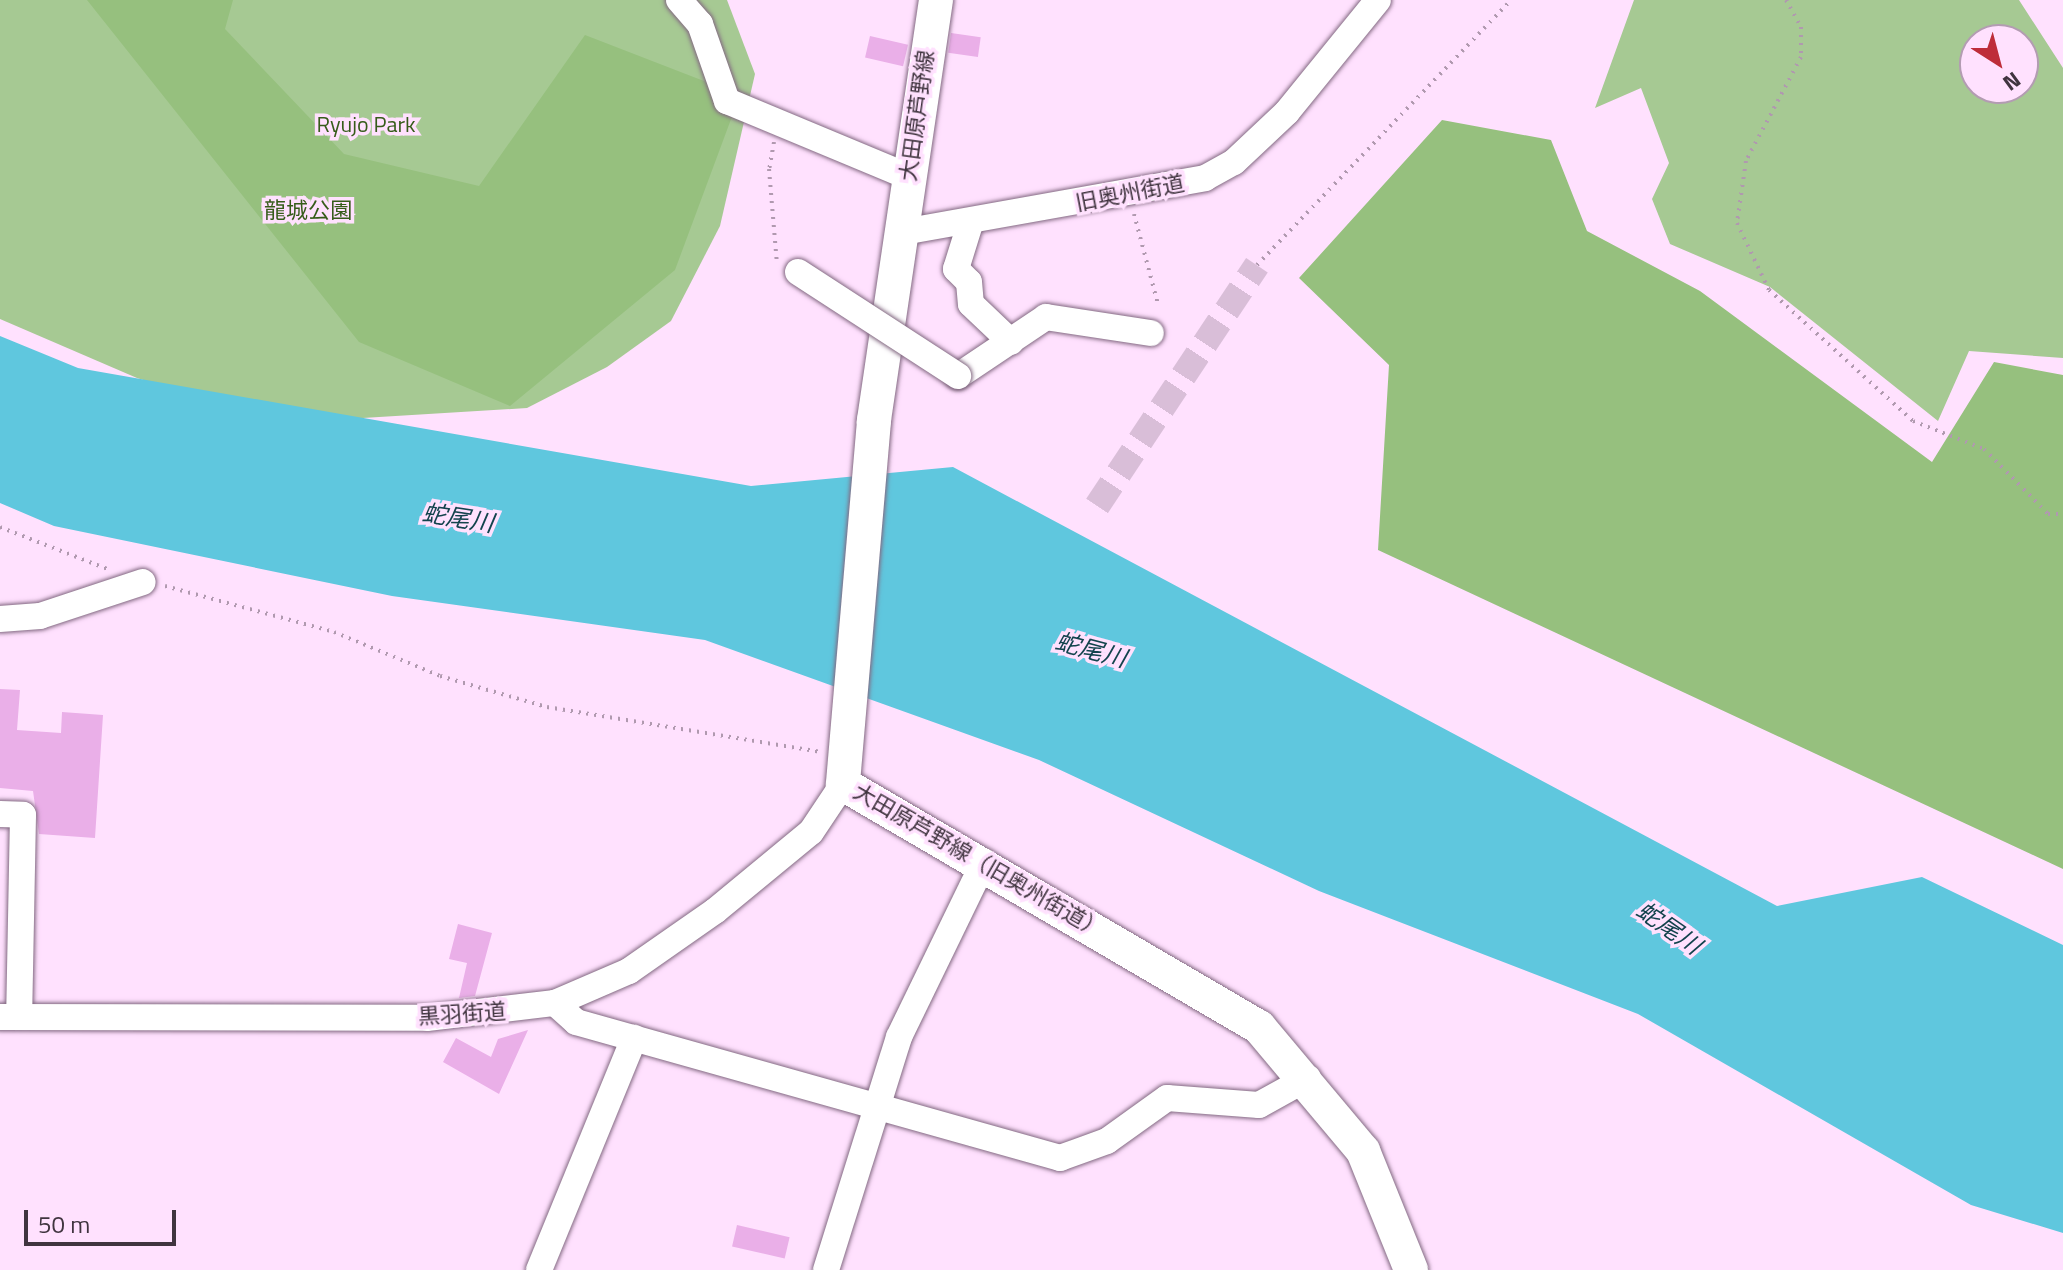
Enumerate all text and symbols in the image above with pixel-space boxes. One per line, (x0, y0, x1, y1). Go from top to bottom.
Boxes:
north arrow (1959, 24, 2039, 104)
street label: 大田原芦野線 (895, 49, 939, 183)
text: N (1996, 64, 2028, 100)
park label: Ryujo Park (316, 112, 416, 138)
street label: 旧奥州街道 (1073, 170, 1187, 216)
park label: 龍城公園 (264, 198, 352, 224)
water label: 蛇尾川 (420, 498, 496, 538)
water label: 蛇尾川 (1052, 627, 1130, 673)
street label: 大田原芦野線（旧奥州街道） (849, 778, 1109, 944)
water label: 蛇尾川 (1631, 896, 1707, 960)
street label: 黒羽街道 (417, 998, 507, 1030)
scale bar (28, 1194, 180, 1244)
text: 50 m (38, 1206, 90, 1242)

